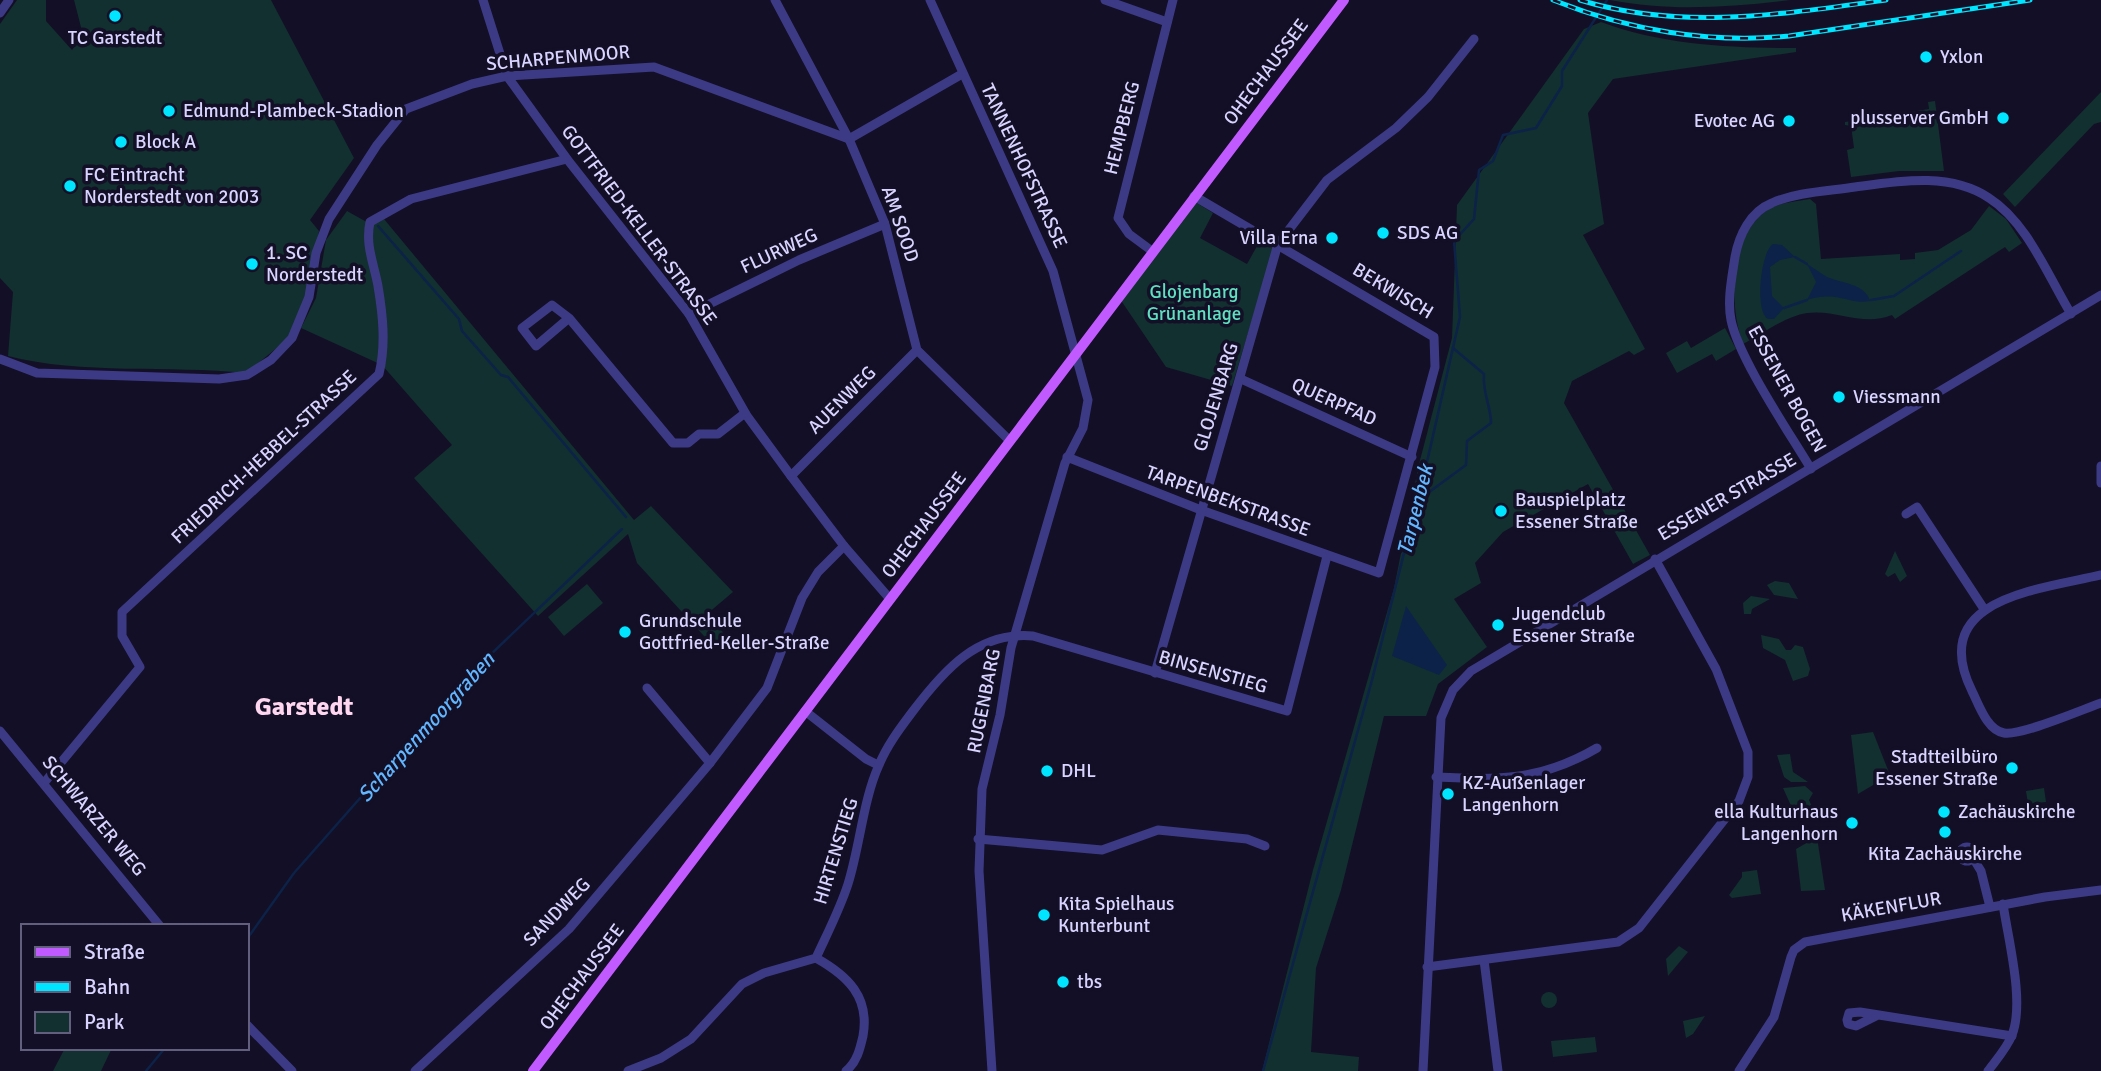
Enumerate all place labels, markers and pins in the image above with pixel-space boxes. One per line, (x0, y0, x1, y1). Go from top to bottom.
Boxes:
marker: TC Garstedt (107, 8, 123, 24)
place label: TC Garstedt (68, 26, 163, 50)
place label: Yxlon (1940, 45, 1983, 69)
marker: Yxlon (1918, 49, 1934, 65)
place label: Edmund-Plambeck-Stadion (183, 99, 404, 123)
marker: Edmund-Plambeck-Stadion (161, 103, 177, 119)
place label: plusserver GmbH (1850, 106, 1989, 130)
place label: Evotec AG (1694, 109, 1775, 133)
marker: plusserver GmbH (1995, 110, 2011, 126)
marker: Evotec AG (1781, 113, 1797, 129)
place label: Block A (135, 130, 196, 154)
marker: Block A (113, 134, 129, 150)
place label: FC Eintracht Norderstedt von 2003 (84, 163, 259, 209)
marker: FC Eintracht Norderstedt von 2003 (62, 178, 78, 194)
place label: SDS AG (1397, 221, 1458, 245)
marker: SDS AG (1375, 225, 1391, 241)
place label: Villa Erna (1239, 226, 1318, 250)
marker: Villa Erna (1324, 230, 1340, 246)
place label: 1. SC Norderstedt (266, 241, 364, 287)
marker: 1. SC Norderstedt (244, 256, 260, 272)
place label: Viessmann (1853, 385, 1941, 409)
marker: Viessmann (1831, 389, 1847, 405)
place label: Bauspielplatz Essener Straße (1515, 488, 1638, 534)
marker: Bauspielplatz Essener Straße (1493, 503, 1509, 519)
place label: Jugendclub Essener Straße (1512, 602, 1635, 648)
place label: Grundschule Gottfried-Keller-Straße (639, 609, 830, 655)
marker: Jugendclub Essener Straße (1490, 617, 1506, 633)
marker: Grundschule Gottfried-Keller-Straße (617, 624, 633, 640)
place label: Stadtteilbüro Essener Straße (1875, 745, 1998, 791)
place label: DHL (1061, 759, 1096, 783)
marker: Stadtteilbüro Essener Straße (2004, 760, 2020, 776)
marker: DHL (1039, 763, 1055, 779)
place label: KZ-Außenlager Langenhorn (1462, 771, 1585, 817)
marker: KZ-Außenlager Langenhorn (1440, 786, 1456, 802)
place label: ella Kulturhaus Langenhorn (1714, 800, 1838, 846)
place label: Zachäuskirche (1958, 800, 2076, 824)
marker: Zachäuskirche (1936, 804, 1952, 820)
marker: ella Kulturhaus Langenhorn (1844, 815, 1860, 831)
marker: Kita Zachäuskirche (1937, 824, 1953, 840)
place label: Kita Zachäuskirche (1868, 842, 2022, 866)
place label: Kita Spielhaus Kunterbunt (1058, 892, 1174, 938)
marker: Kita Spielhaus Kunterbunt (1036, 907, 1052, 923)
place label: tbs (1077, 970, 1102, 994)
marker: tbs (1055, 974, 1071, 990)

